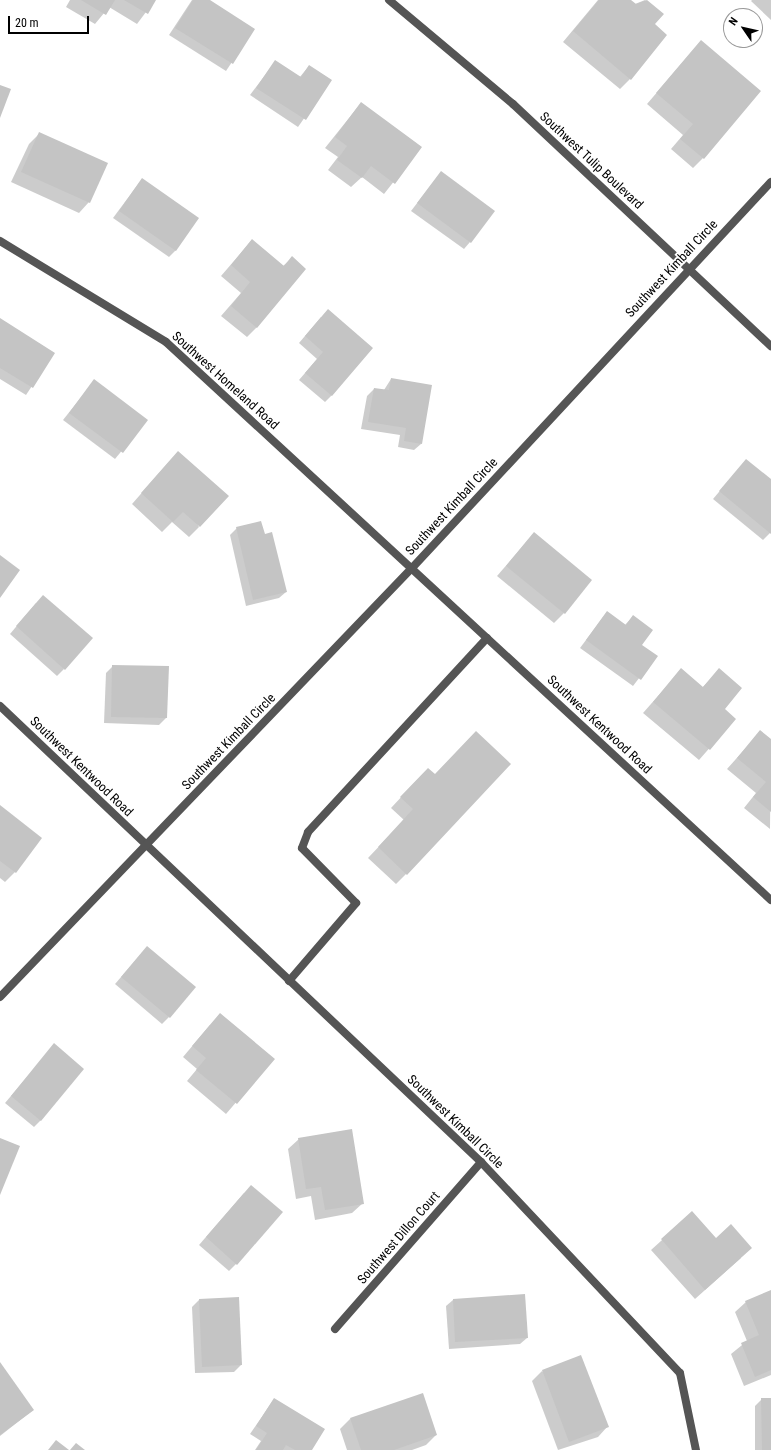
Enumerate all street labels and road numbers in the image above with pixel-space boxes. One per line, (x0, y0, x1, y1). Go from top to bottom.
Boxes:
street label: Southwest Tulip Boulevard (536, 109, 646, 213)
street label: Southwest Kimball Circle (623, 217, 721, 321)
street label: Southwest Homeland Road (168, 329, 282, 433)
street label: Southwest Kimball Circle (403, 455, 501, 559)
street label: Southwest Kentwood Road (544, 673, 654, 777)
street label: Southwest Kimball Circle (179, 691, 279, 793)
street label: Southwest Kentwood Road (26, 714, 136, 820)
street label: Southwest Kimball Circle (404, 1072, 506, 1172)
street label: Southwest Dillon Court (355, 1189, 443, 1287)

